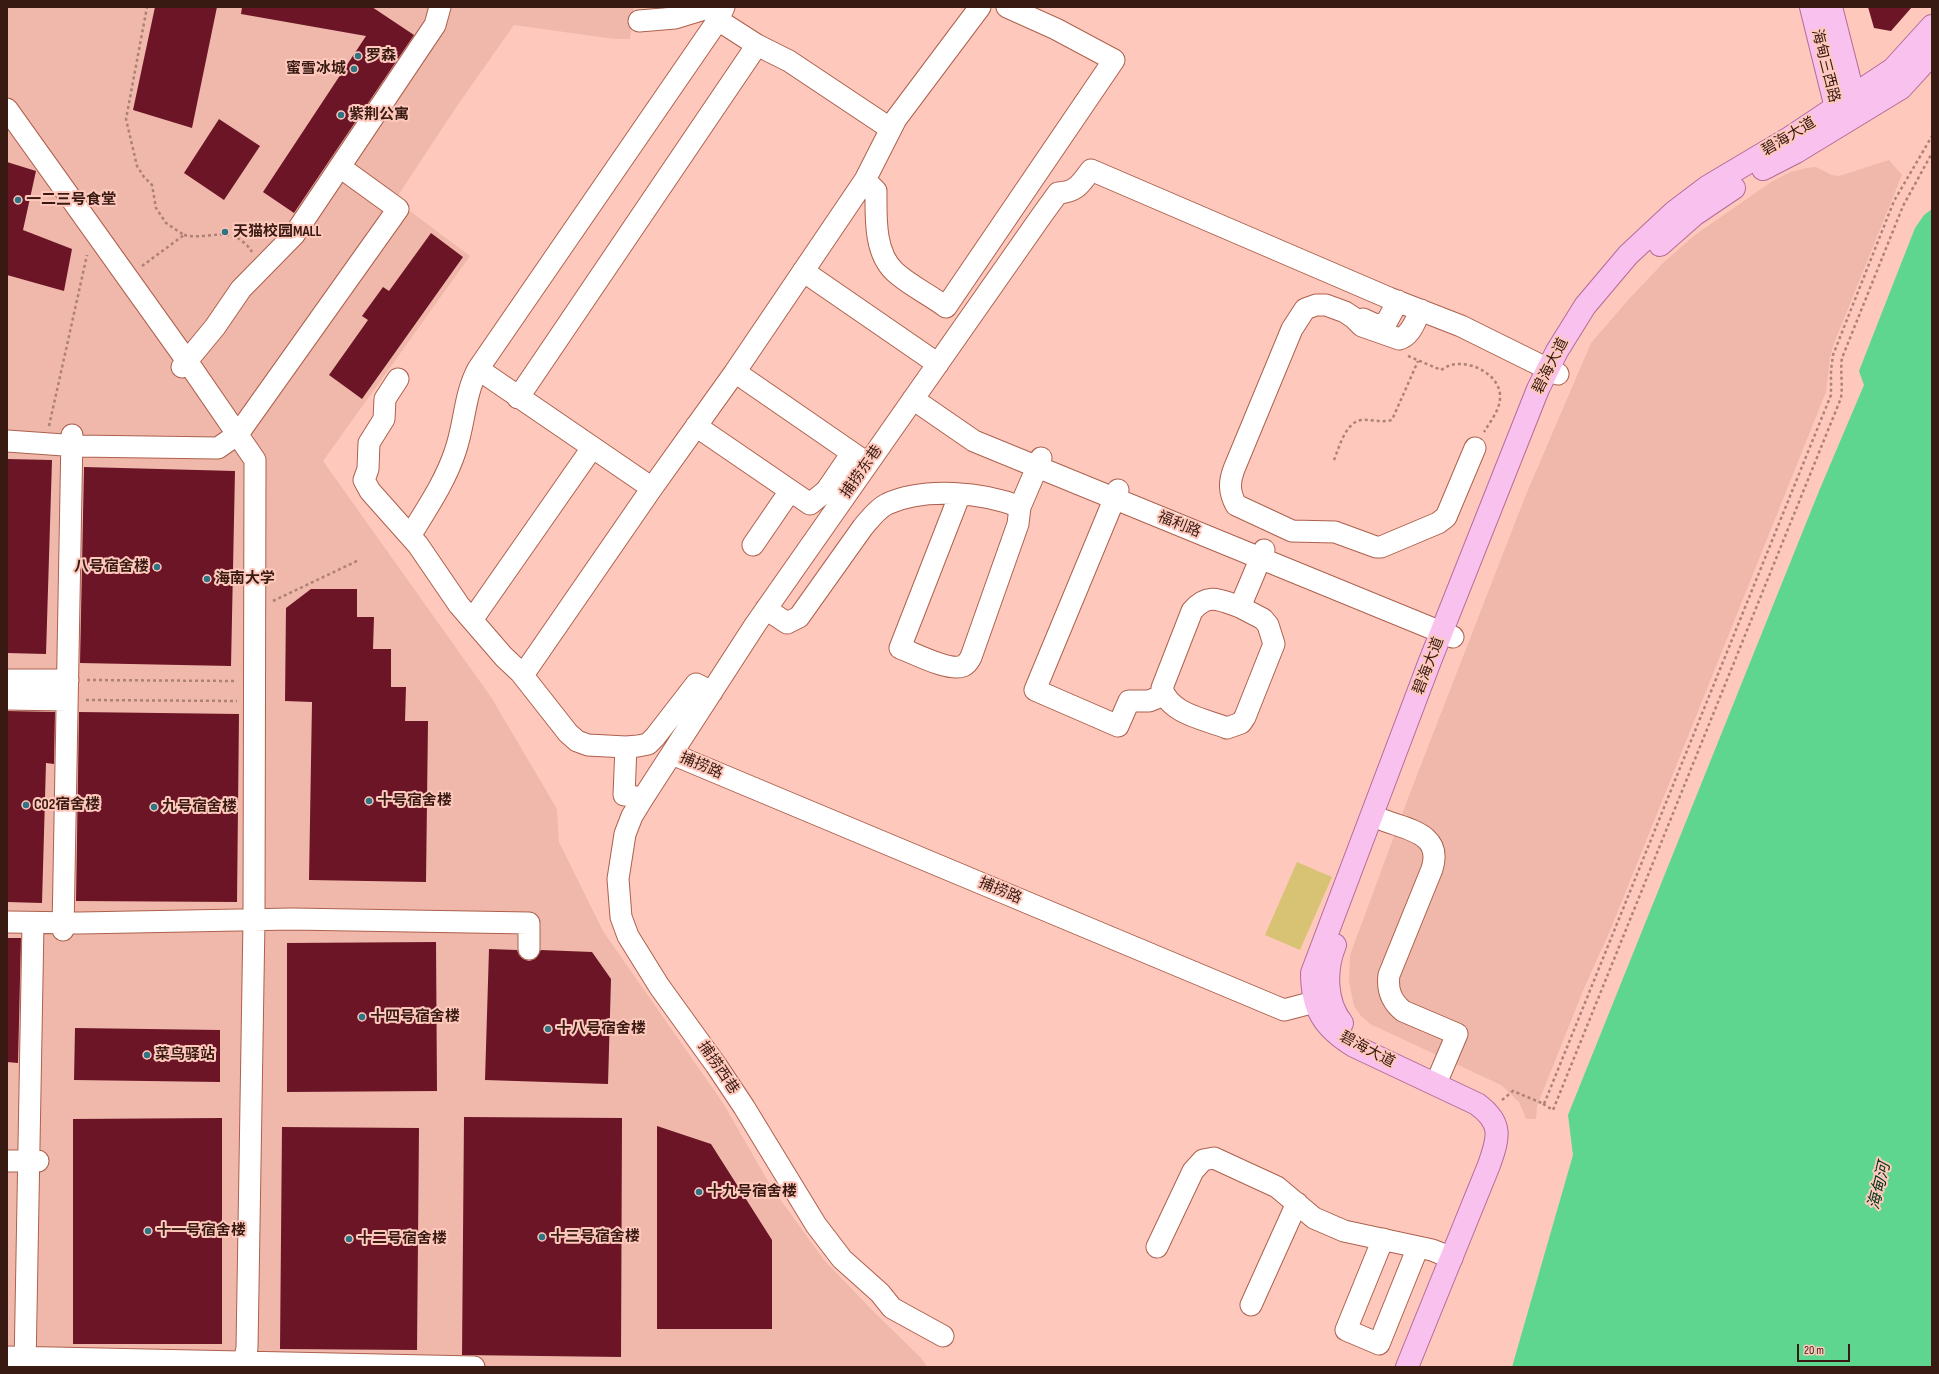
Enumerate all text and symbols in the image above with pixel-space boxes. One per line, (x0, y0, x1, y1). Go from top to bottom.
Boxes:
street label: 海甸三西路 (1807, 27, 1843, 105)
place label: 罗森 (366, 47, 396, 65)
marker: 罗森 (353, 51, 363, 61)
place label: 蜜雪冰城 (286, 60, 346, 78)
marker: 蜜雪冰城 (349, 64, 359, 74)
place label: 紫荆公寓 (349, 106, 409, 124)
marker: 紫荆公寓 (336, 110, 346, 120)
street label: 碧海大道 (1759, 114, 1819, 160)
place label: 一二三号食堂 (26, 191, 116, 209)
marker: 一二三号食堂 (13, 195, 23, 205)
place label: 天猫校园MALL (233, 223, 321, 241)
marker: 天猫校园MALL (220, 227, 230, 237)
street label: 碧海大道 (1529, 335, 1573, 397)
street label: 捕捞东巷 (837, 442, 887, 502)
street label: 福利路 (1155, 508, 1203, 542)
place label: 八号宿舍楼 (74, 558, 149, 576)
marker: 八号宿舍楼 (152, 562, 162, 572)
place label: 海南大学 (215, 570, 275, 588)
marker: 海南大学 (202, 574, 212, 584)
street label: 碧海大道 (1410, 635, 1448, 697)
street label: 捕捞路 (677, 749, 725, 783)
place label: 十号宿舍楼 (377, 792, 452, 810)
place label: C02宿舍楼 (34, 796, 100, 814)
marker: 十号宿舍楼 (364, 796, 374, 806)
place label: 九号宿舍楼 (162, 798, 237, 816)
marker: C02宿舍楼 (21, 800, 31, 810)
marker: 九号宿舍楼 (149, 802, 159, 812)
street label: 捕捞路 (976, 874, 1024, 908)
place label: 十四号宿舍楼 (370, 1008, 460, 1026)
marker: 十四号宿舍楼 (357, 1012, 367, 1022)
place label: 十八号宿舍楼 (556, 1020, 646, 1038)
marker: 十八号宿舍楼 (543, 1024, 553, 1034)
street label: 碧海大道 (1336, 1028, 1398, 1072)
street label: 捕捞西巷 (694, 1038, 742, 1098)
place label: 菜鸟驿站 (155, 1046, 215, 1064)
marker: 菜鸟驿站 (142, 1050, 152, 1060)
water label: 海甸河 (1865, 1160, 1895, 1212)
place label: 十九号宿舍楼 (707, 1183, 797, 1201)
marker: 十九号宿舍楼 (694, 1187, 704, 1197)
place label: 十一号宿舍楼 (156, 1222, 246, 1240)
marker: 十一号宿舍楼 (143, 1226, 153, 1236)
place label: 十三号宿舍楼 (550, 1228, 640, 1246)
place label: 十二号宿舍楼 (357, 1230, 447, 1248)
marker: 十三号宿舍楼 (537, 1232, 547, 1242)
marker: 十二号宿舍楼 (344, 1234, 354, 1244)
scale bar (1799, 1336, 1852, 1362)
text: 20 m (1804, 1343, 1824, 1358)

